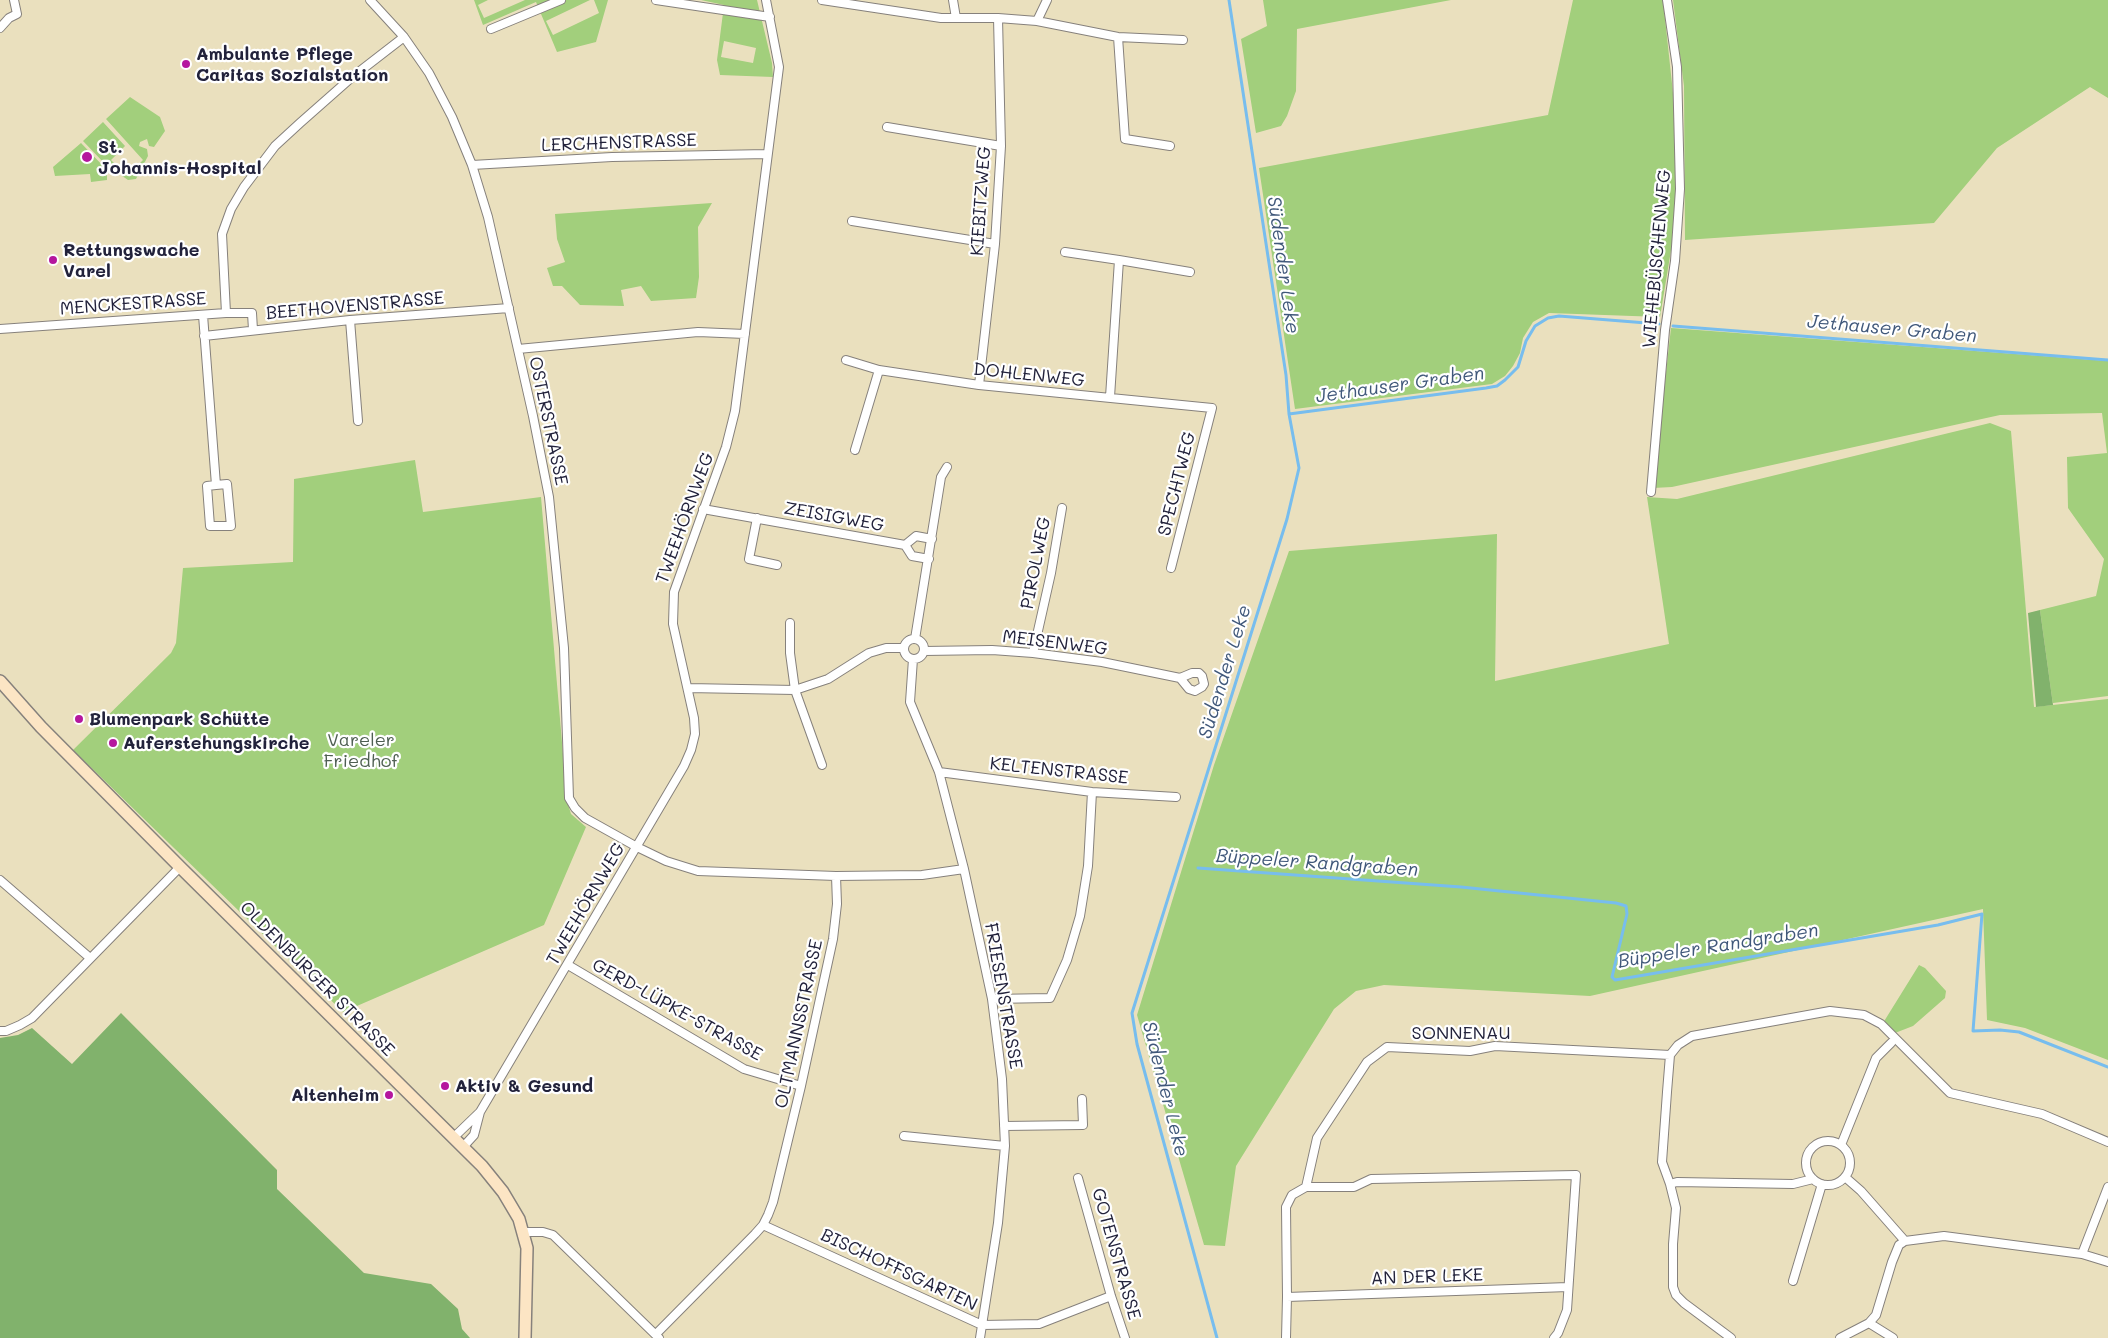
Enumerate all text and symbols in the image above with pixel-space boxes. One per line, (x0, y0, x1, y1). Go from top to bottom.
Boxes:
place label: Ambulante Pflege Caritas Sozialstation (196, 43, 388, 86)
marker: Ambulante Pflege Caritas Sozialstation (180, 58, 192, 70)
street label: LERCHENSTRASSE (541, 129, 697, 157)
place label: St. Johannis-Hospital (98, 136, 262, 178)
street label: KIEBITZWEG (966, 145, 996, 257)
marker: St. Johannis-Hospital (80, 150, 94, 164)
street label: WIEHEBÜSCHENWEG (1638, 169, 1676, 349)
water label: Südender Leke (1262, 195, 1304, 335)
place label: Rettungswache Varel (63, 239, 199, 282)
marker: Rettungswache Varel (47, 254, 59, 266)
street label: BEETHOVENSTRASSE (265, 287, 445, 325)
street label: MENCKESTRASSE (59, 288, 207, 320)
water label: Jethauser Graben (1806, 310, 1978, 348)
street label: OSTERSTRASSE (524, 355, 572, 487)
street label: DOHLENWEG (972, 358, 1086, 392)
water label: Jethauser Graben (1314, 362, 1486, 408)
street label: SPECHTWEG (1154, 430, 1200, 538)
street label: TWEEHÖRNWEG (651, 450, 719, 586)
street label: ZEISIGWEG (782, 498, 886, 536)
street label: PIROLWEG (1016, 515, 1056, 611)
water label: Südender Leke (1194, 602, 1256, 742)
street label: MEISENWEG (1001, 626, 1109, 660)
place label: Blumenpark Schütte (89, 708, 269, 730)
marker: Blumenpark Schütte (73, 713, 85, 725)
park label: Vareler Friedhof (324, 729, 398, 772)
place label: Auferstehungskirche (123, 732, 309, 754)
marker: Auferstehungskirche (107, 737, 119, 749)
street label: KELTENSTRASSE (989, 753, 1129, 789)
street label: TWEEHÖRNWEG (542, 839, 630, 969)
water label: Büppeler Randgraben (1215, 845, 1419, 881)
street label: OLDENBURGER STRASSE (235, 897, 399, 1061)
water label: Büppeler Randgraben (1616, 919, 1820, 973)
street label: FRIESENSTRASSE (979, 921, 1027, 1071)
street label: OLTMANNSSTRASSE (771, 938, 827, 1110)
street label: GERD-LÜPKE-STRASSE (588, 954, 766, 1066)
water label: Südender Leke (1137, 1019, 1193, 1159)
street label: SONNENAU (1411, 1022, 1511, 1044)
place label: Aktiv & Gesund (455, 1075, 593, 1097)
marker: Aktiv & Gesund (439, 1080, 451, 1092)
place label: Altenheim (291, 1084, 379, 1106)
marker: Altenheim (383, 1089, 395, 1101)
street label: GOTENSTRASSE (1087, 1186, 1145, 1322)
street label: BISCHOFFSGARTEN (817, 1224, 981, 1316)
street label: AN DER LEKE (1370, 1264, 1484, 1290)

